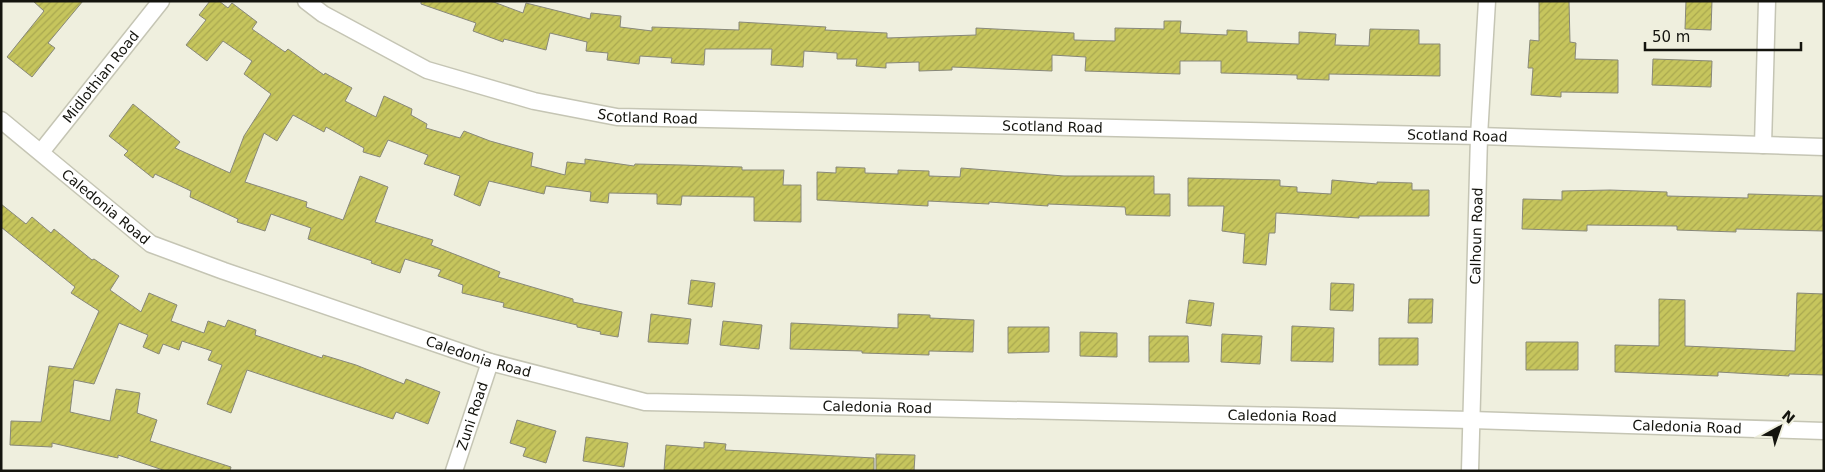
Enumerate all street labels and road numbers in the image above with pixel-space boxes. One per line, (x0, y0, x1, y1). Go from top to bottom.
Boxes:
street label: Midlothian Road (59, 28, 142, 126)
street label: Scotland Road (596, 105, 698, 127)
street label: Scotland Road (1002, 117, 1103, 136)
street label: Scotland Road (1407, 126, 1508, 145)
street label: Caledonia Road (59, 166, 153, 248)
street label: Calhoun Road (1467, 187, 1486, 285)
street label: Caledonia Road (424, 333, 533, 380)
street label: Zuni Road (453, 380, 491, 452)
street label: Caledonia Road (822, 398, 932, 416)
street label: Caledonia Road (1227, 407, 1337, 425)
street label: Caledonia Road (1632, 417, 1742, 436)

